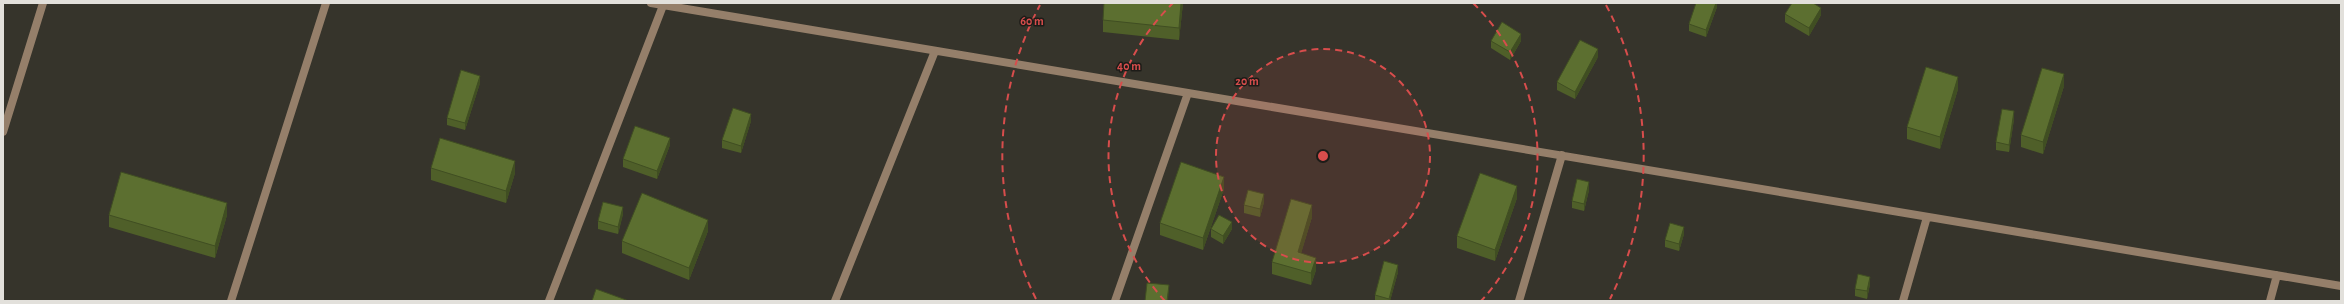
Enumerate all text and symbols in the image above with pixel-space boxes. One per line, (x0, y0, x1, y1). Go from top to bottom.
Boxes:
text: 60 m (1020, 15, 1044, 27)
text: 40 m (1117, 60, 1141, 72)
text: 20 m (1235, 75, 1259, 87)
centre of rings (1316, 149, 1330, 163)

